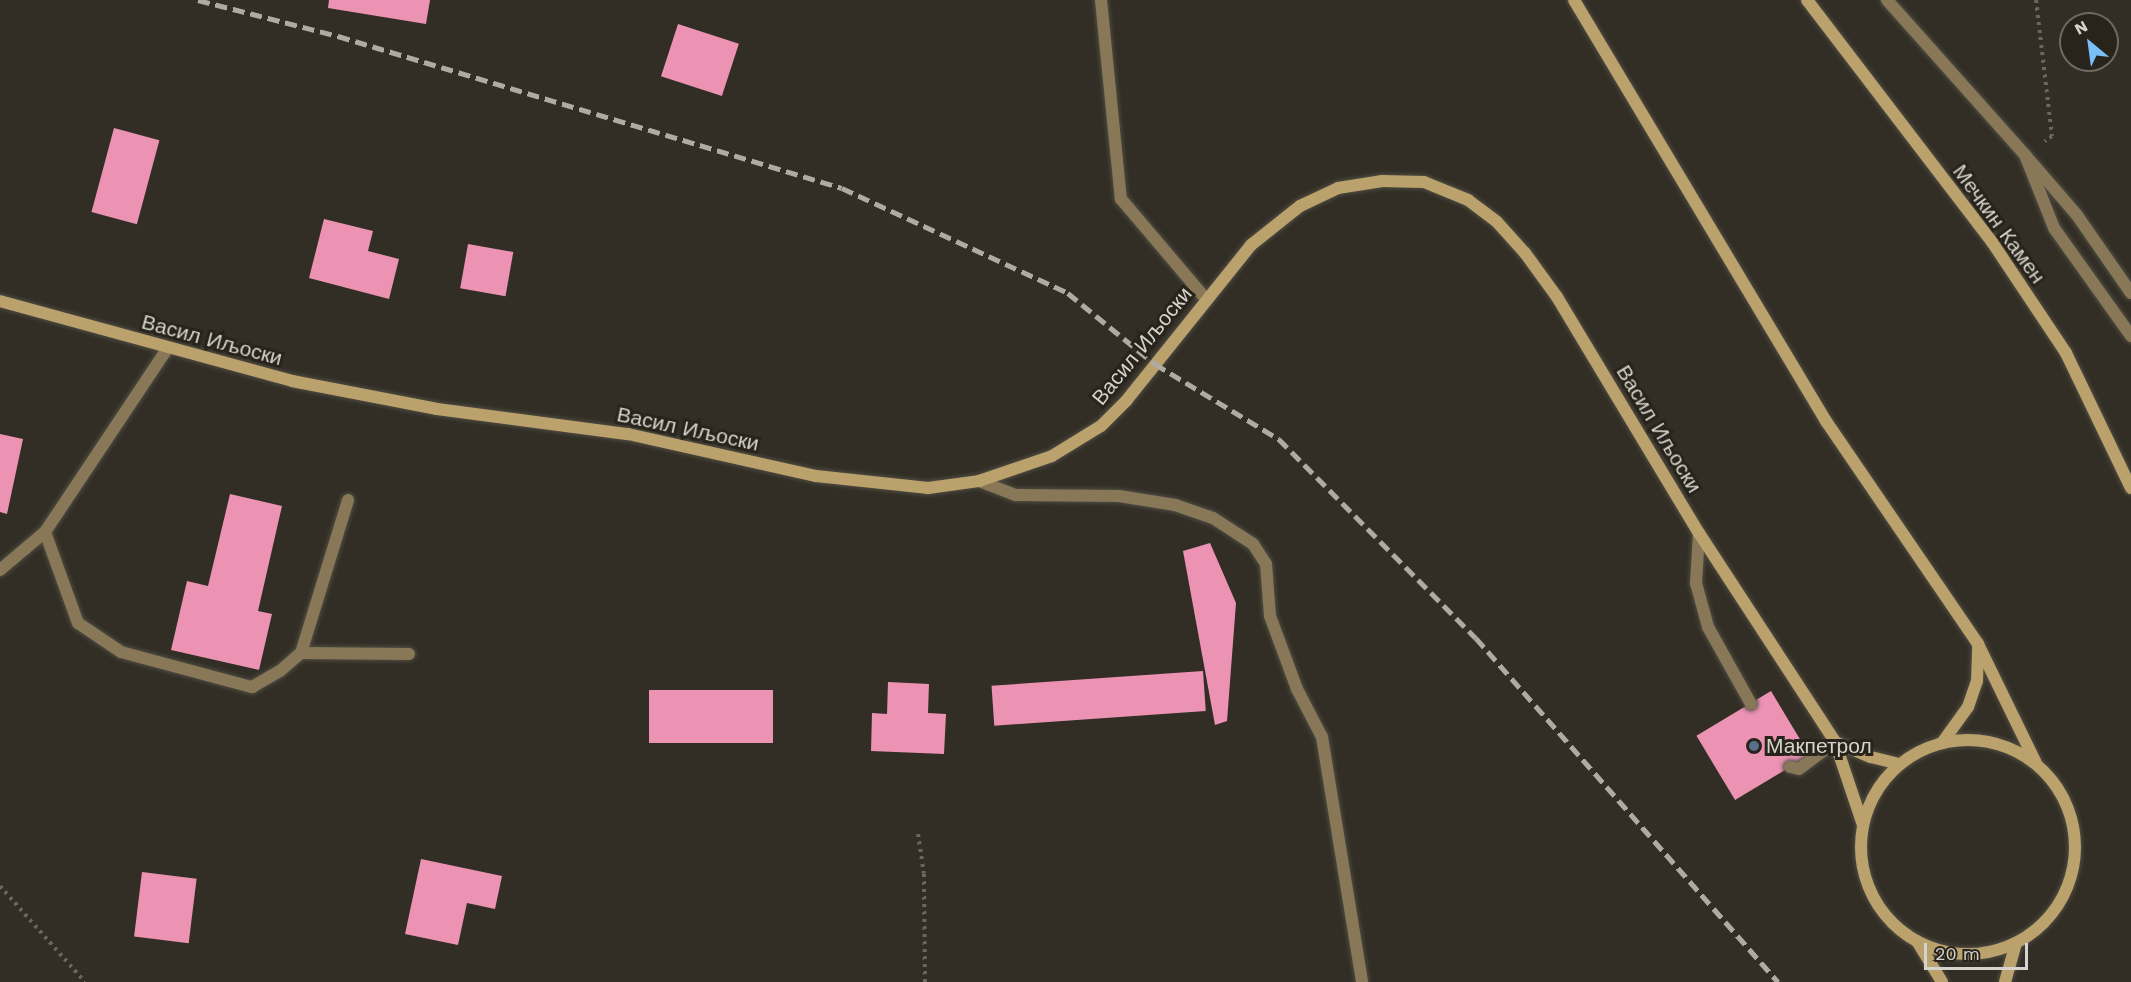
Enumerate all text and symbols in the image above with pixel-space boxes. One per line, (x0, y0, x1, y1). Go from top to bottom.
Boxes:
north arrow (2059, 12, 2119, 72)
text: N (2071, 16, 2091, 39)
street label: Мечкин Камен (1947, 160, 2051, 288)
street label: Васил Иљоски (1087, 282, 1197, 410)
street label: Васил Иљоски (139, 309, 285, 371)
street label: Васил Иљоски (1611, 361, 1707, 497)
street label: Васил Иљоски (615, 402, 761, 456)
place label: Макпетрол (1766, 733, 1872, 759)
marker: Макпетрол (1747, 739, 1761, 753)
scale bar (1927, 931, 2030, 969)
text: 20 m (1935, 943, 1980, 964)

